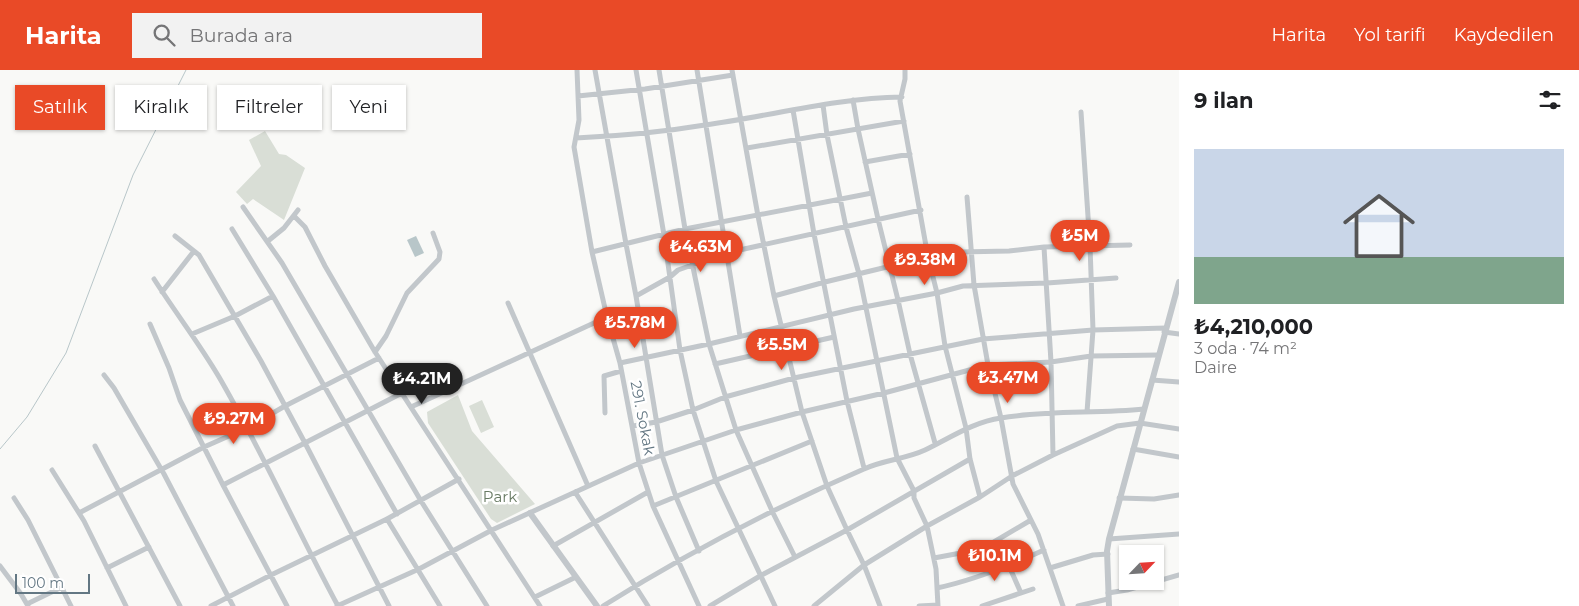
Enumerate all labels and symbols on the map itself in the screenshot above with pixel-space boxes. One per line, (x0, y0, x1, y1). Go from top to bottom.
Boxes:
pin: ₺5M (1056, 220, 1104, 262)
pin: ₺4.63M (660, 230, 742, 273)
pin: ₺9.38M (884, 244, 966, 286)
pin: ₺5.78M (594, 306, 676, 349)
pin: ₺5.5M (747, 328, 817, 371)
pin: ₺4.21M (381, 362, 463, 405)
pin: ₺3.47M (967, 362, 1049, 404)
street label: 291. Sokak (626, 379, 660, 457)
pin: ₺9.27M (193, 402, 275, 445)
park label: Park (483, 487, 517, 506)
pin: ₺10.1M (954, 540, 1036, 582)
north arrow (1119, 545, 1164, 590)
scale bar (15, 571, 90, 594)

